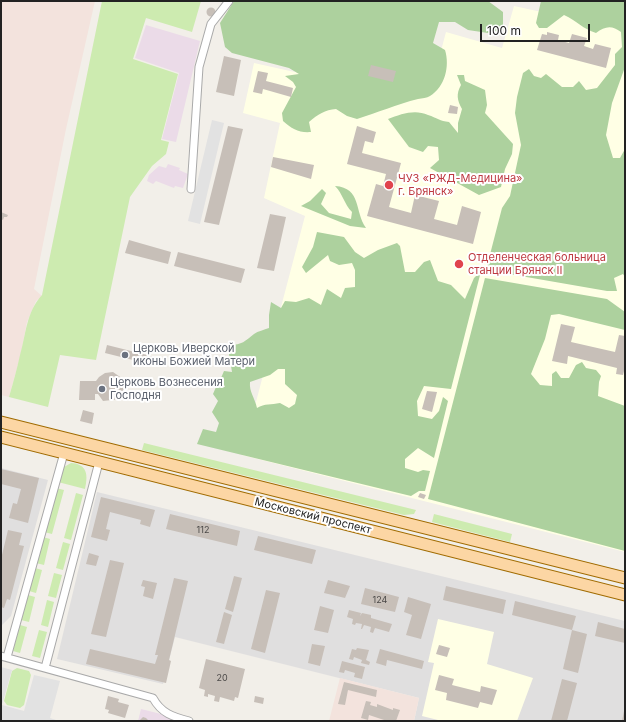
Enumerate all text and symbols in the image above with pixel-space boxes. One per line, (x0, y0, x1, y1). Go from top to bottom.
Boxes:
scale bar (482, 16, 592, 42)
text: 100 m (487, 23, 521, 38)
place label: ЧУЗ «РЖД-Медицина» г. Брянск» (398, 172, 522, 198)
marker: ЧУЗ «РЖД-Медицина» г. Брянск» (383, 179, 395, 191)
place label: Отделенческая больница станции Брянск II (468, 251, 606, 277)
marker: Отделенческая больница станции Брянск II (453, 258, 465, 270)
place label: Церковь Иверской иконы Божией Матери (133, 342, 255, 368)
marker: Церковь Иверской иконы Божией Матери (120, 350, 130, 360)
place label: Церковь Вознесения Господня (110, 376, 223, 402)
marker: Церковь Вознесения Господня (97, 384, 107, 394)
street label: Московский проспект (253, 495, 373, 537)
house number: 112 (197, 525, 209, 535)
house number: 124 (373, 595, 387, 605)
house number: 20 (216, 673, 228, 683)

